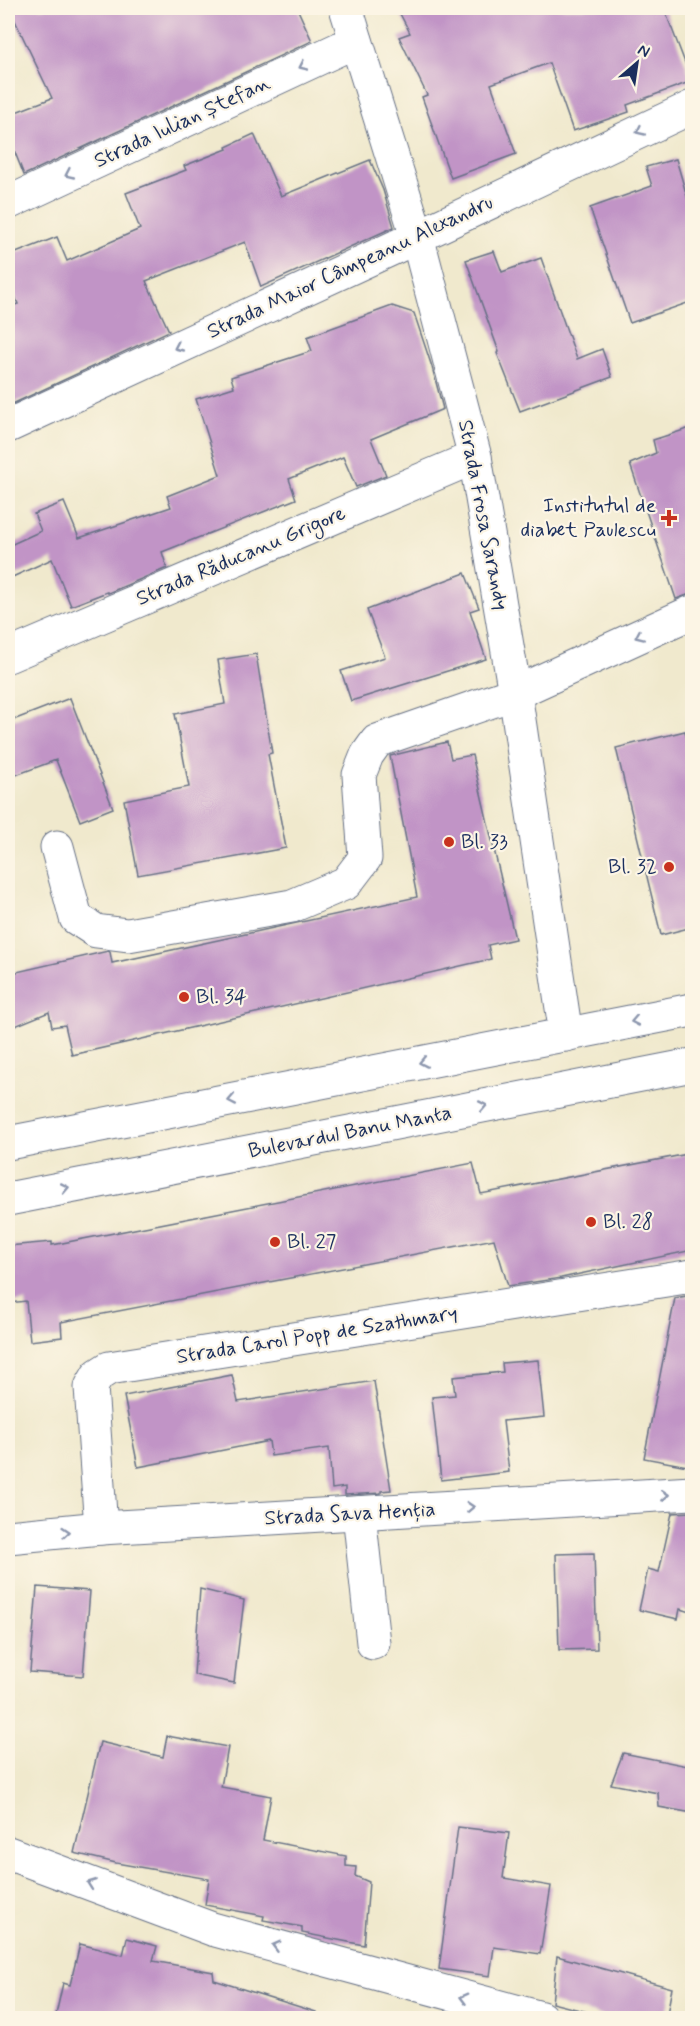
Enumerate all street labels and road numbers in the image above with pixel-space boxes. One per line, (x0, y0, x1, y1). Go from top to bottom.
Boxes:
street label: Strada Iulian Ștefan (90, 69, 275, 175)
street label: Strada Maior Câmpeanu Alexandru (202, 188, 498, 346)
street label: Strada Frosa Sarandy (451, 417, 515, 613)
street label: Strada Răducanu Grigore (132, 499, 350, 614)
street label: Bulevardul Banu Manta (246, 1099, 454, 1165)
street label: Strada Carol Popp de Szathmary (174, 1299, 460, 1371)
street label: Strada Sava Henția (264, 1496, 436, 1532)

